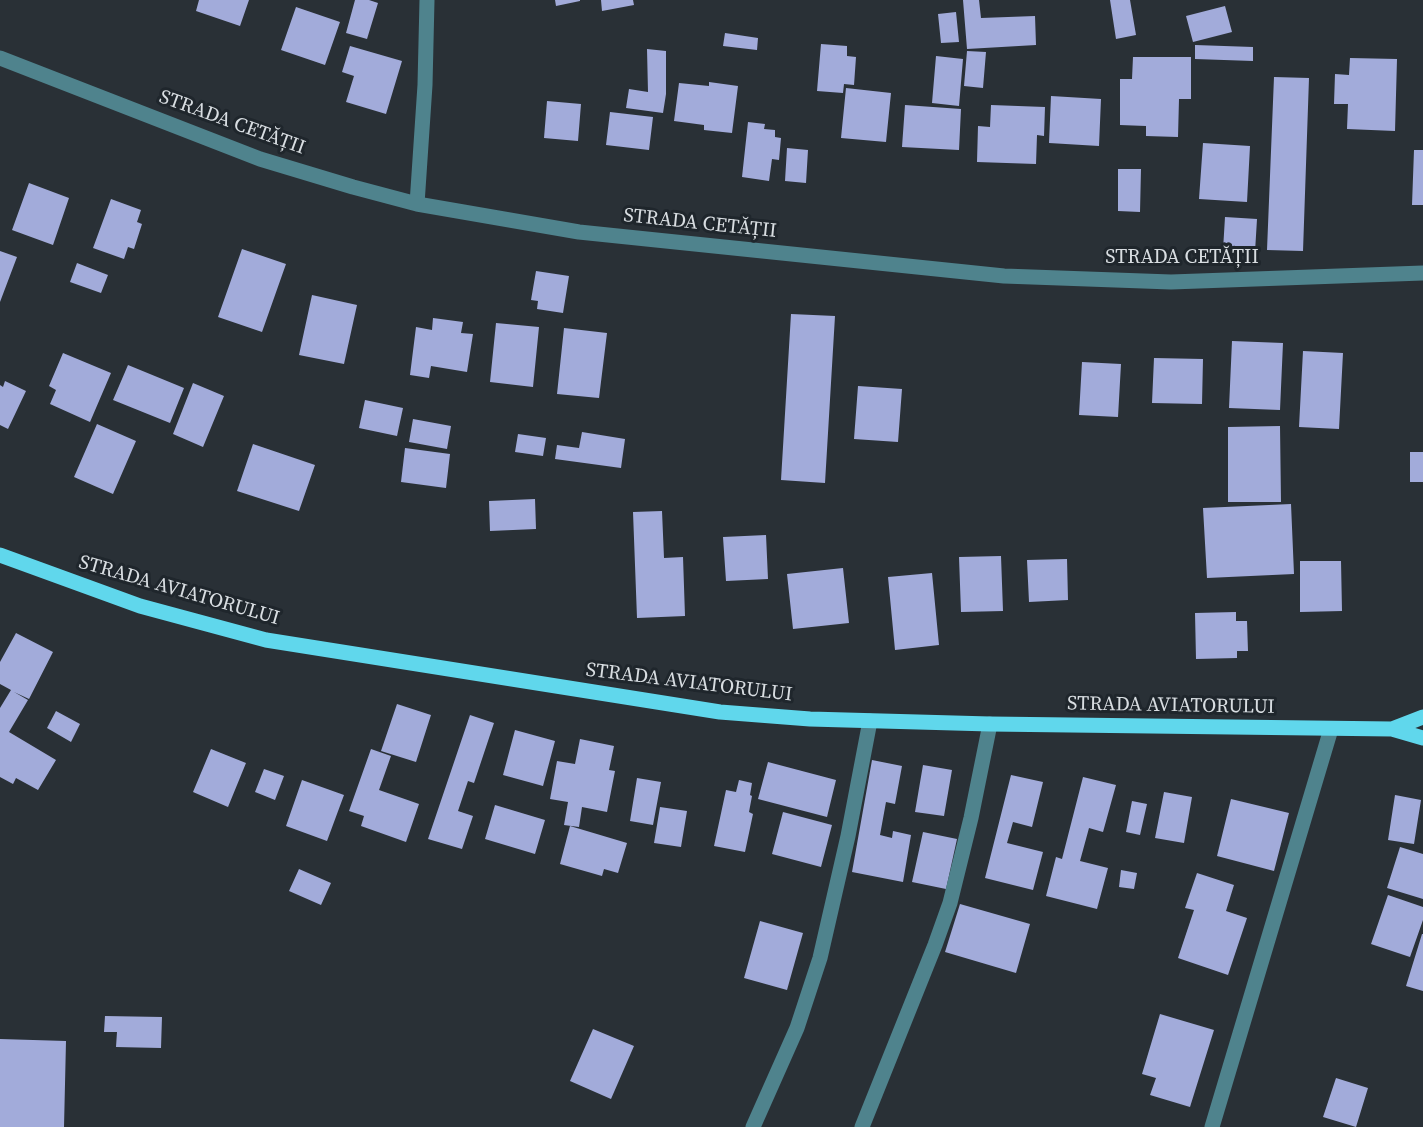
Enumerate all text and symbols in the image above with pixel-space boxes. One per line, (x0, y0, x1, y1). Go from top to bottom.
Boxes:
street label: STRADA CETĂȚII (156, 85, 308, 161)
street label: STRADA CETĂȚII (622, 204, 778, 244)
street label: STRADA CETĂȚII (1105, 246, 1259, 270)
street label: STRADA AVIATORULUI (76, 551, 282, 631)
street label: STRADA AVIATORULUI (584, 658, 794, 708)
street label: STRADA AVIATORULUI (1067, 692, 1275, 720)

